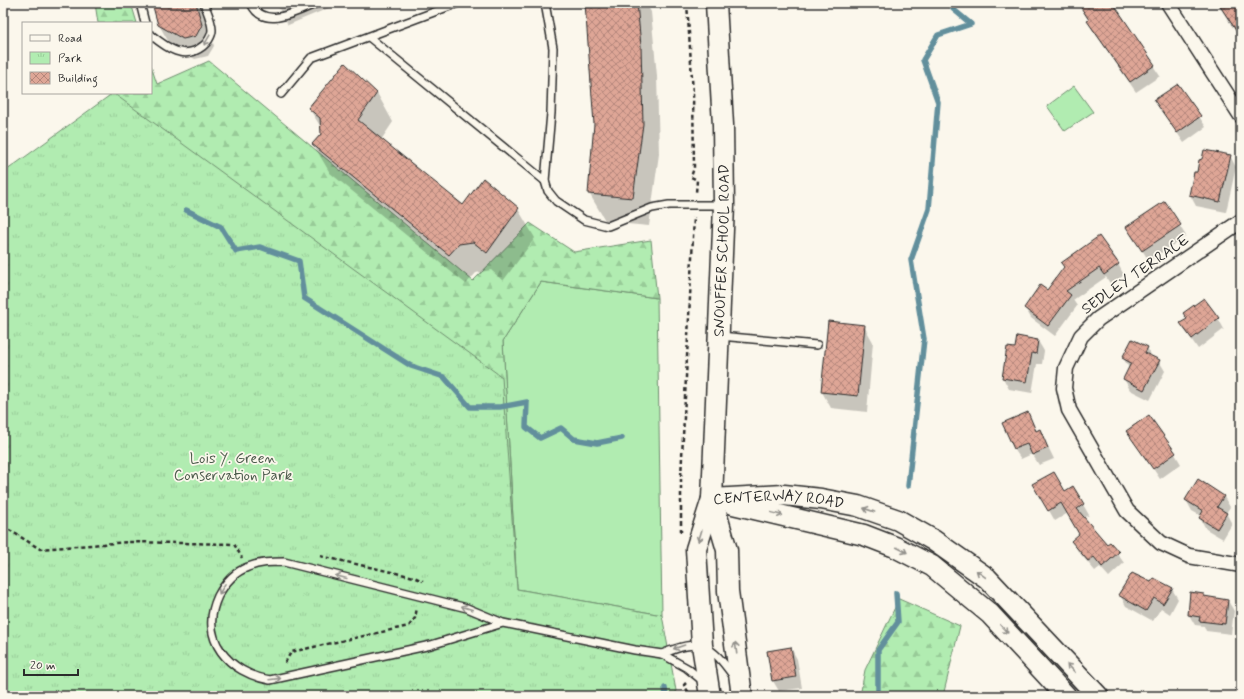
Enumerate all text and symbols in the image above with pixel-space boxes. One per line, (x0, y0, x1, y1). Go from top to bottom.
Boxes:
legend (22, 22, 152, 94)
text: Road (58, 31, 82, 47)
one-way arrow (203, 34, 212, 45)
text: Park (58, 51, 82, 67)
text: Building (58, 71, 98, 88)
street label: SNOUFFER SCHOOL ROAD (710, 164, 735, 337)
street label: SEDLEY TERRACE (1078, 230, 1194, 320)
park label: Lois Y. Green Conservation Park (174, 449, 293, 486)
street label: CENTERWAY ROAD (713, 486, 846, 514)
one-way arrow (862, 506, 875, 513)
one-way arrow (770, 511, 783, 519)
one-way arrow (696, 529, 703, 542)
one-way arrow (895, 547, 907, 554)
one-way arrow (976, 570, 987, 578)
one-way arrow (335, 572, 348, 580)
one-way arrow (218, 583, 226, 595)
one-way arrow (460, 604, 473, 611)
one-way arrow (999, 624, 1009, 634)
one-way arrow (732, 642, 740, 655)
one-way arrow (672, 644, 685, 651)
scale bar (24, 651, 78, 677)
text: 20 m (30, 658, 56, 674)
one-way arrow (1067, 663, 1076, 673)
one-way arrow (268, 675, 281, 683)

